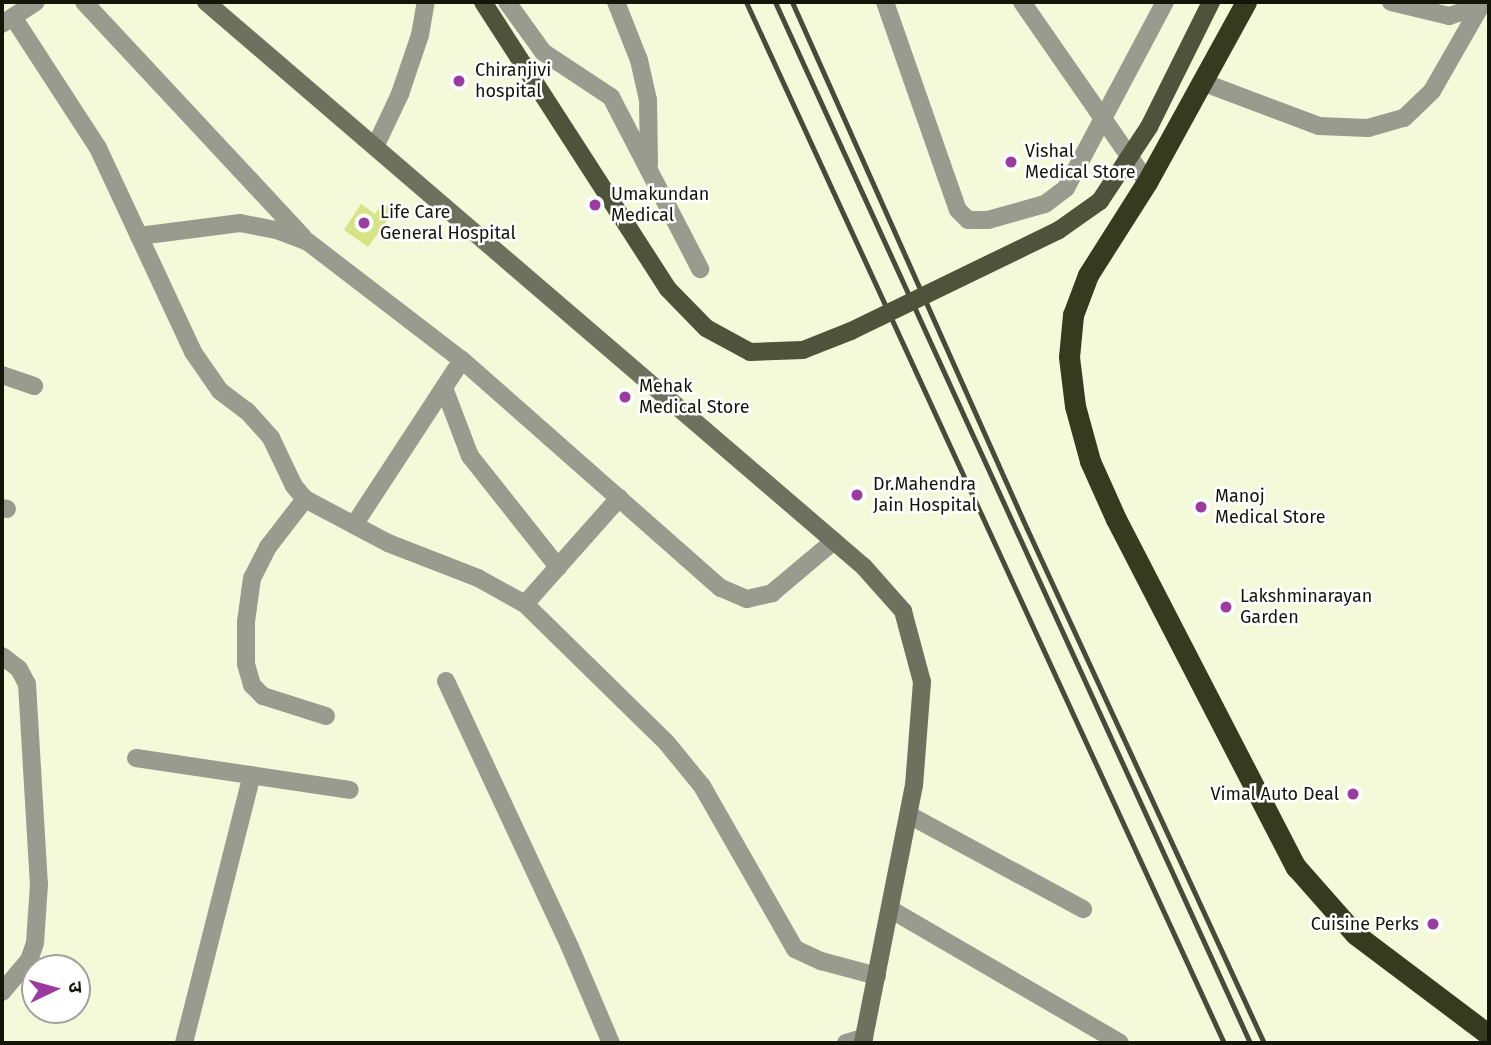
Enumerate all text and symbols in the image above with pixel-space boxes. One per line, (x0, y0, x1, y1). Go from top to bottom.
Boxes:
place label: Chiranjivi hospital (475, 60, 551, 102)
marker: Chiranjivi hospital (449, 71, 469, 91)
place label: Vishal Medical Store (1025, 141, 1136, 184)
marker: Vishal Medical Store (1003, 154, 1019, 170)
place label: Umakundan Medical (611, 184, 709, 227)
marker: Umakundan Medical (585, 195, 605, 215)
place label: Life Care General Hospital (380, 202, 516, 244)
marker: Life Care General Hospital (354, 213, 374, 233)
place label: Mehak Medical Store (639, 376, 750, 418)
marker: Mehak Medical Store (617, 389, 633, 405)
place label: Dr.Mahendra Jain Hospital (873, 474, 977, 516)
marker: Dr.Mahendra Jain Hospital (847, 485, 867, 505)
place label: Manoj Medical Store (1215, 486, 1326, 528)
marker: Manoj Medical Store (1193, 499, 1209, 515)
place label: Lakshminarayan Garden (1240, 586, 1372, 628)
marker: Lakshminarayan Garden (1218, 599, 1234, 615)
place label: Vimal Auto Deal (1210, 783, 1339, 805)
marker: Vimal Auto Deal (1345, 786, 1361, 802)
place label: Cuisine Perks (1311, 913, 1419, 935)
marker: Cuisine Perks (1425, 916, 1441, 932)
north arrow (21, 954, 91, 1024)
text: उ (63, 981, 87, 994)

